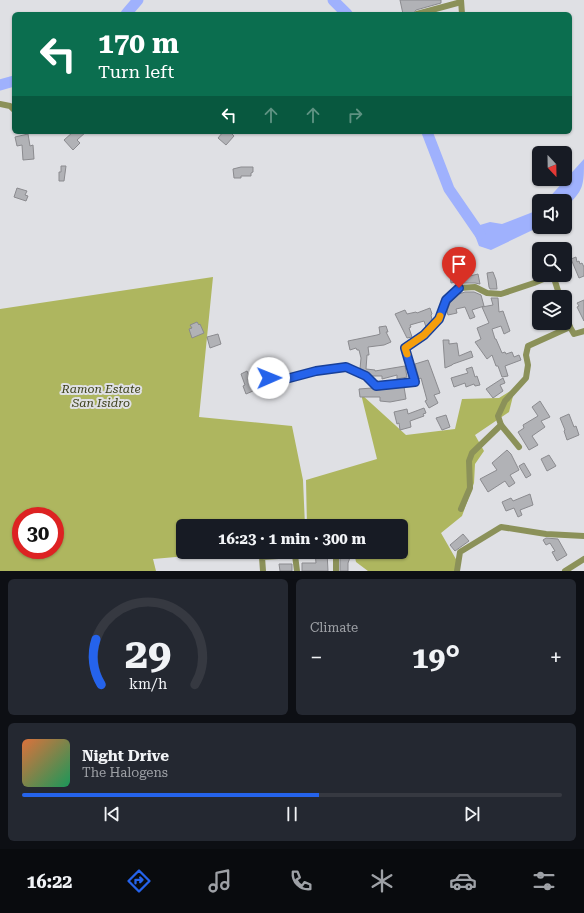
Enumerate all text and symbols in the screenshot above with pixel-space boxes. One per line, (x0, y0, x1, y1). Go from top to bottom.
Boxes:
text: 170 m (98, 27, 179, 60)
icon: left (32, 28, 84, 80)
text: Turn left (98, 61, 174, 82)
icon: left (218, 104, 240, 126)
icon: ahead (260, 104, 282, 126)
icon: ahead (302, 104, 324, 126)
icon: right (344, 104, 366, 126)
north arrow (532, 146, 572, 186)
map controls (532, 146, 572, 330)
button: sound (532, 194, 572, 234)
button: search (532, 242, 572, 282)
pin (442, 247, 476, 288)
icon: arrive (448, 253, 470, 275)
button: layers (532, 290, 572, 330)
position arrow (248, 357, 290, 399)
park label: Ramon Estate San Isidro (61, 382, 140, 410)
speed limit sign: 30 (12, 507, 64, 559)
text: 16:23 · 1 min · 300 m (218, 530, 366, 548)
text: Climate (310, 620, 358, 635)
text: 29 (125, 629, 171, 678)
text: 19° (412, 640, 460, 675)
text: − (310, 645, 322, 670)
text: + (550, 645, 562, 670)
text: km/h (129, 676, 167, 692)
text: Night Drive (82, 747, 169, 765)
text: The Halogens (82, 765, 168, 780)
icon: previous (101, 803, 123, 825)
icon: pause (281, 803, 303, 825)
icon: next (461, 803, 483, 825)
icon: directions (125, 867, 153, 895)
icon: music (206, 867, 234, 895)
icon: phone (287, 867, 315, 895)
icon: climate (368, 867, 396, 895)
icon: car (449, 867, 477, 895)
icon: filters (530, 867, 558, 895)
text: 16:22 (26, 871, 72, 892)

